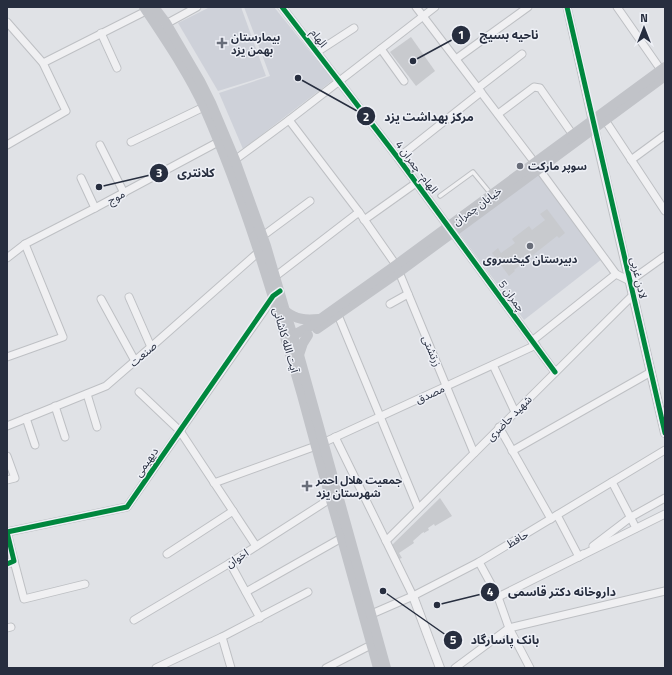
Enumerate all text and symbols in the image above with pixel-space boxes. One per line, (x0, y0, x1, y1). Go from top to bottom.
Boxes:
north arrow (624, 8, 664, 48)
text: N (640, 10, 648, 26)
callout: ناحیه بسیج (451, 23, 546, 47)
street label: الهام (307, 25, 331, 51)
text: 1 (458, 25, 464, 44)
text: ناحیه بسیج (479, 25, 539, 44)
place label: بیمارستان بهمن یزد (231, 29, 280, 58)
marker: بیمارستان بهمن یزد (216, 37, 228, 49)
callout: مرکز بهداشت یزد (356, 104, 482, 128)
text: 2 (363, 107, 369, 126)
text: مرکز بهداشت یزد (384, 107, 474, 126)
street label: الهام- چمران 4 (392, 137, 442, 197)
place label: سوپر مارکت (528, 158, 587, 174)
callout: کلانتری (149, 161, 223, 185)
marker: سوپر مارکت (515, 161, 525, 171)
text: 3 (156, 163, 162, 182)
text: کلانتری (177, 163, 215, 182)
street label: خیابان چمران (449, 182, 505, 229)
street label: موج (104, 186, 128, 208)
marker: دبیرستان کیخسروی (525, 241, 535, 251)
place label: دبیرستان کیخسروی (483, 251, 578, 267)
street label: لادن غربی (626, 256, 652, 300)
street label: چمران 5 (495, 277, 529, 316)
street label: آیت الله کاشانی (269, 305, 303, 375)
street label: زرتشتی (418, 333, 446, 369)
street label: صنعت (126, 338, 160, 370)
street label: مصدق (413, 380, 447, 408)
street label: شهید حاضری (483, 391, 536, 444)
street label: دیهیمی (130, 444, 162, 480)
place label: جمعیت هلال احمر شهرستان یزد (315, 472, 402, 501)
marker: جمعیت هلال احمر شهرستان یزد (301, 480, 313, 492)
street label: حافظ (503, 526, 532, 552)
street label: اخوان (222, 545, 252, 571)
callout: داروخانه دکتر قاسمی (480, 580, 624, 604)
text: 4 (487, 582, 494, 601)
text: داروخانه دکتر قاسمی (508, 582, 616, 601)
callout: بانک پاسارگاد (443, 628, 548, 652)
text: 5 (450, 630, 457, 649)
text: بانک پاسارگاد (471, 630, 540, 649)

